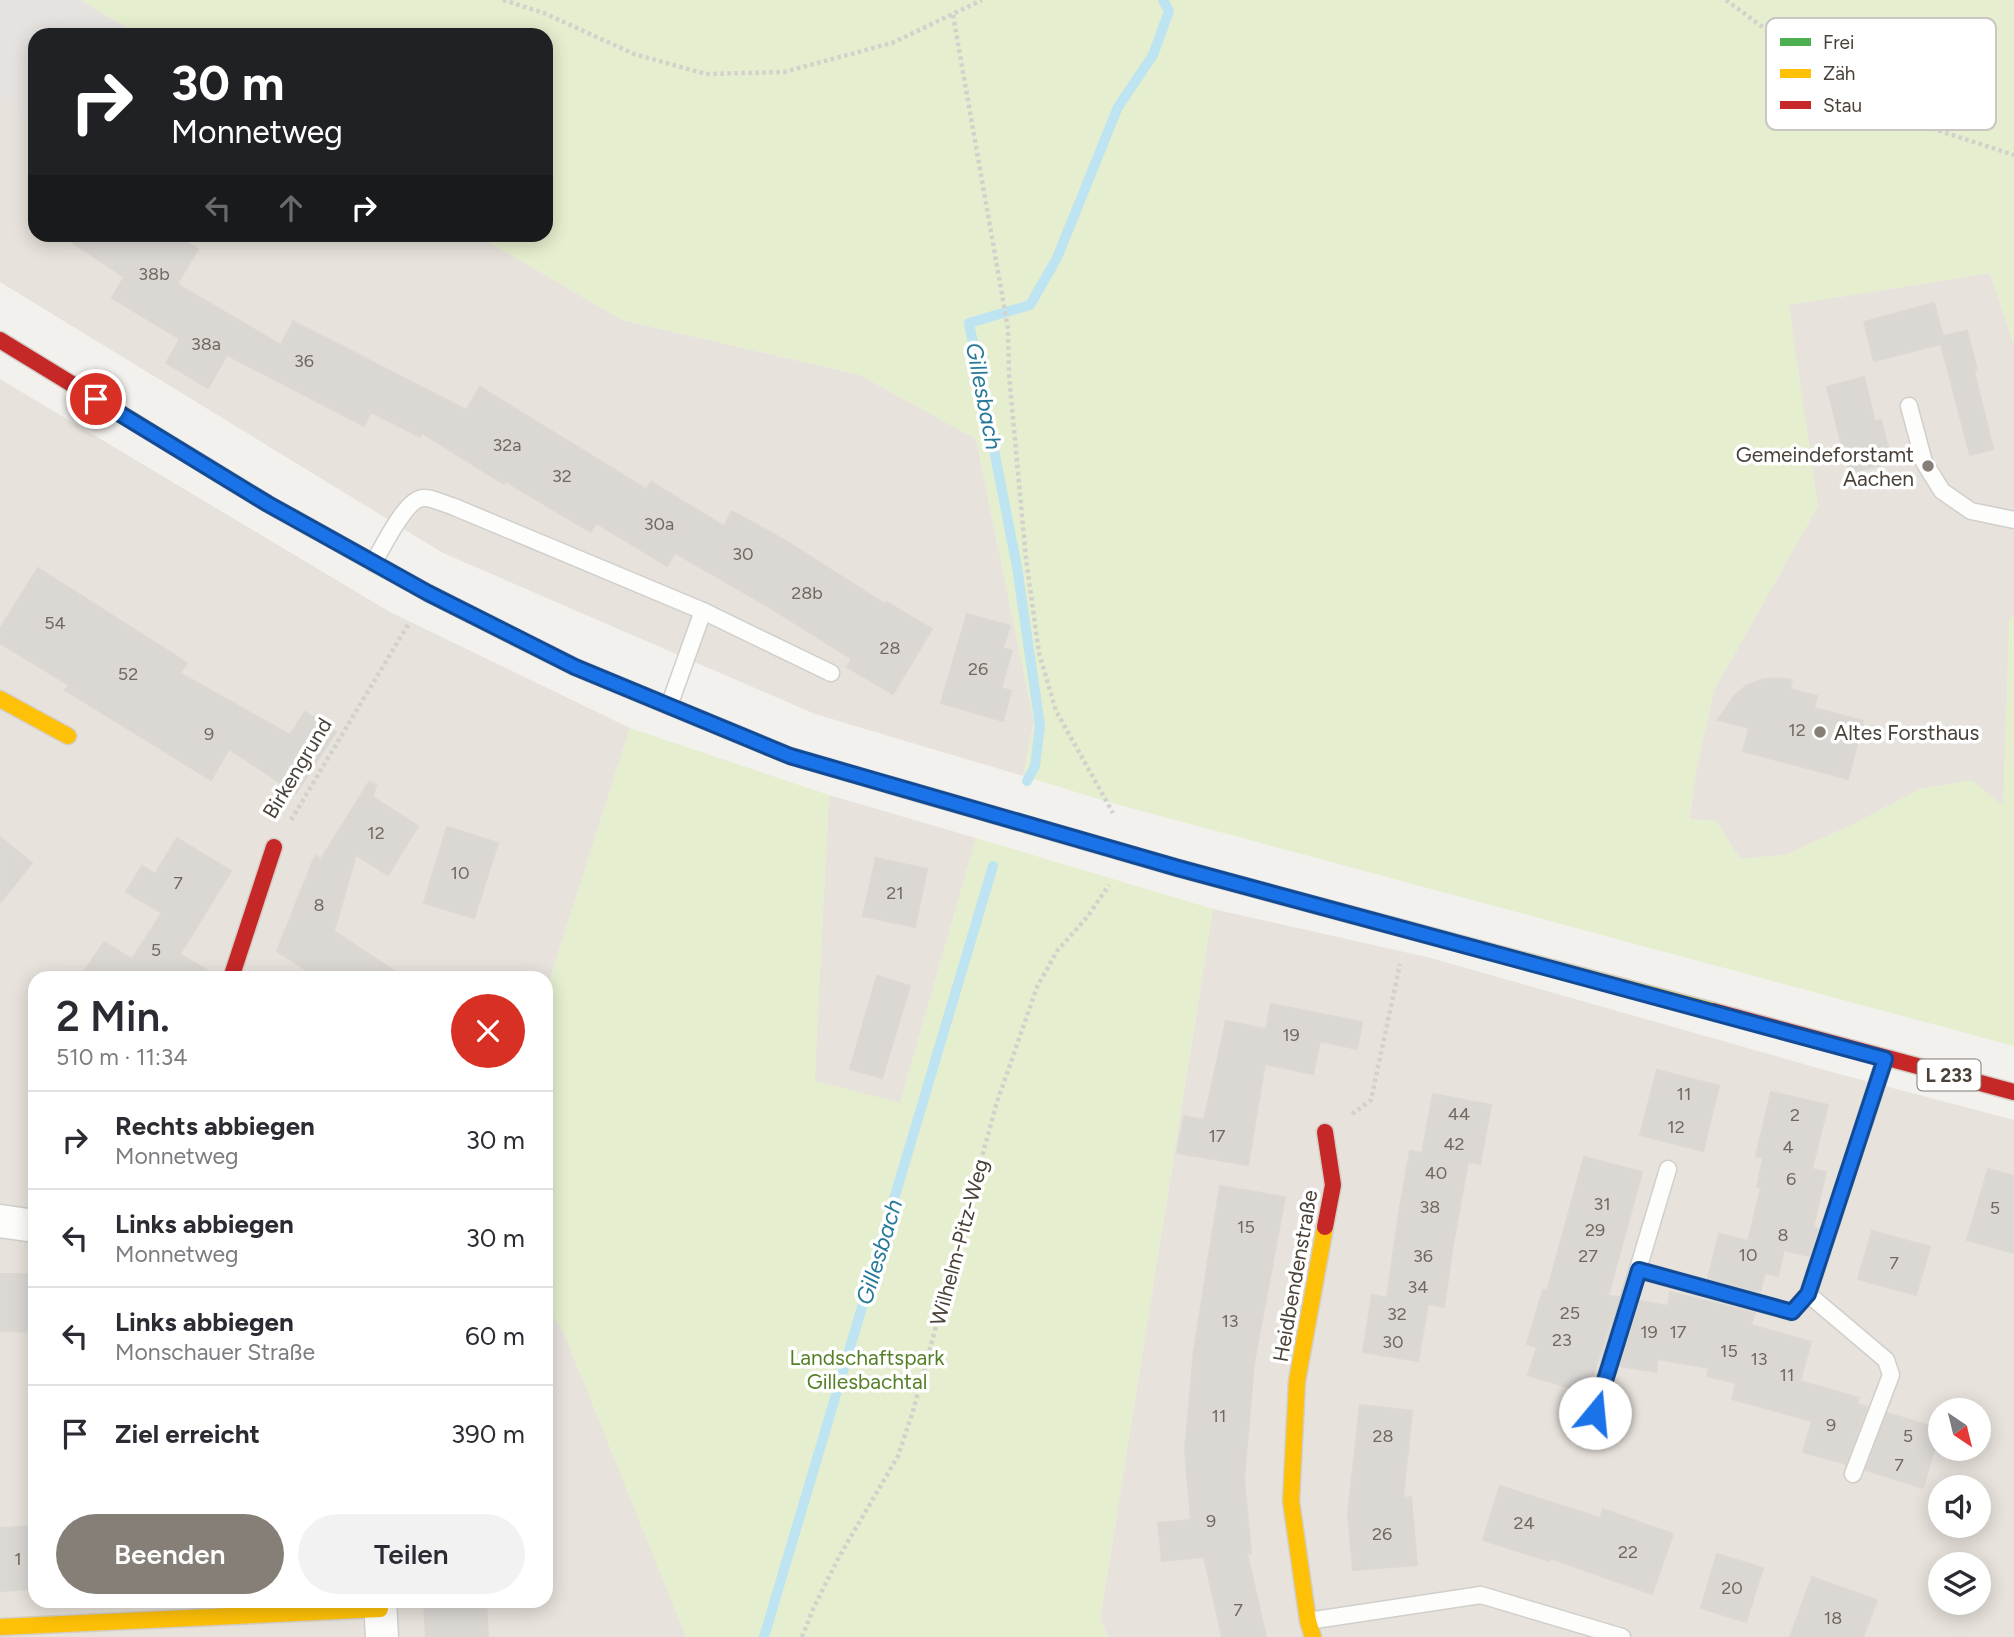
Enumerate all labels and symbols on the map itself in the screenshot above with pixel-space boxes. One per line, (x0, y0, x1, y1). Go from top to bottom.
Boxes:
legend (1766, 18, 1996, 130)
text: Frei (1823, 31, 1854, 54)
text: Zäh (1823, 62, 1855, 85)
text: Stau (1823, 94, 1862, 117)
house number: 38b (138, 263, 170, 285)
house number: 38a (191, 333, 221, 355)
water label: Gillesbach (960, 340, 1008, 452)
house number: 36 (294, 350, 314, 372)
pin (66, 369, 126, 429)
house number: 32a (492, 434, 522, 456)
place label: Gemeindeforstamt Aachen (1736, 442, 1914, 491)
marker: Gemeindeforstamt Aachen (1920, 458, 1936, 474)
house number: 32 (552, 465, 572, 487)
house number: 30a (644, 513, 674, 535)
house number: 30 (732, 543, 754, 565)
house number: 28b (791, 582, 823, 604)
house number: 54 (44, 612, 66, 634)
house number: 28 (879, 637, 901, 659)
house number: 26 (968, 658, 988, 680)
house number: 52 (118, 663, 138, 685)
street label: Birkengrund (257, 713, 337, 823)
house number: 12 (1788, 719, 1806, 741)
place label: Altes Forsthaus (1834, 720, 1979, 745)
house number: 9 (204, 723, 214, 745)
marker: Altes Forsthaus (1812, 724, 1828, 740)
house number: 12 (367, 822, 385, 844)
house number: 10 (451, 862, 469, 884)
house number: 7 (173, 872, 183, 894)
house number: 21 (886, 882, 904, 904)
house number: 8 (313, 894, 325, 916)
house number: 5 (151, 939, 161, 961)
house number: 19 (1282, 1024, 1300, 1046)
road number: L 233 (1918, 1060, 1980, 1091)
house number: 11 (1677, 1083, 1691, 1105)
house number: 44 (1448, 1103, 1470, 1125)
house number: 2 (1790, 1104, 1800, 1126)
house number: 12 (1667, 1116, 1685, 1138)
house number: 17 (1208, 1125, 1226, 1147)
house number: 42 (1443, 1133, 1465, 1155)
house number: 4 (1782, 1136, 1794, 1158)
street label: Wilhelm-Pitz-Weg (925, 1156, 993, 1328)
house number: 40 (1425, 1162, 1447, 1184)
house number: 6 (1786, 1168, 1796, 1190)
street label: Heidbendenstraße (1268, 1188, 1322, 1364)
house number: 31 (1593, 1193, 1611, 1215)
water label: Gillesbach (850, 1196, 908, 1308)
house number: 38 (1420, 1196, 1440, 1218)
house number: 5 (1990, 1197, 2000, 1219)
house number: 15 (1237, 1216, 1255, 1238)
house number: 29 (1585, 1219, 1605, 1241)
house number: 8 (1777, 1224, 1789, 1246)
house number: 10 (1739, 1244, 1757, 1266)
house number: 36 (1413, 1245, 1433, 1267)
house number: 27 (1578, 1245, 1598, 1267)
house number: 7 (1889, 1252, 1899, 1274)
house number: 34 (1408, 1276, 1428, 1298)
house number: 25 (1560, 1302, 1580, 1324)
house number: 32 (1387, 1303, 1407, 1325)
house number: 13 (1221, 1310, 1239, 1332)
house number: 19 (1640, 1321, 1658, 1343)
house number: 17 (1669, 1321, 1687, 1343)
house number: 23 (1552, 1329, 1572, 1351)
house number: 30 (1382, 1331, 1404, 1353)
house number: 15 (1720, 1340, 1738, 1362)
park label: Landschaftspark Gillesbachtal (789, 1345, 945, 1394)
house number: 13 (1750, 1348, 1768, 1370)
house number: 11 (1780, 1364, 1794, 1386)
position arrow (1558, 1376, 1632, 1450)
north arrow (1928, 1398, 1992, 1461)
house number: 11 (1212, 1405, 1226, 1427)
house number: 9 (1826, 1414, 1836, 1436)
house number: 28 (1372, 1425, 1394, 1447)
house number: 5 (1903, 1425, 1913, 1447)
house number: 7 (1894, 1454, 1904, 1476)
house number: 9 (1206, 1510, 1216, 1532)
house number: 24 (1513, 1512, 1535, 1534)
house number: 26 (1372, 1523, 1392, 1545)
house number: 22 (1618, 1541, 1638, 1563)
house number: 1 (14, 1548, 22, 1570)
house number: 20 (1721, 1577, 1743, 1599)
house number: 7 (1233, 1599, 1243, 1621)
house number: 18 (1824, 1607, 1842, 1629)

